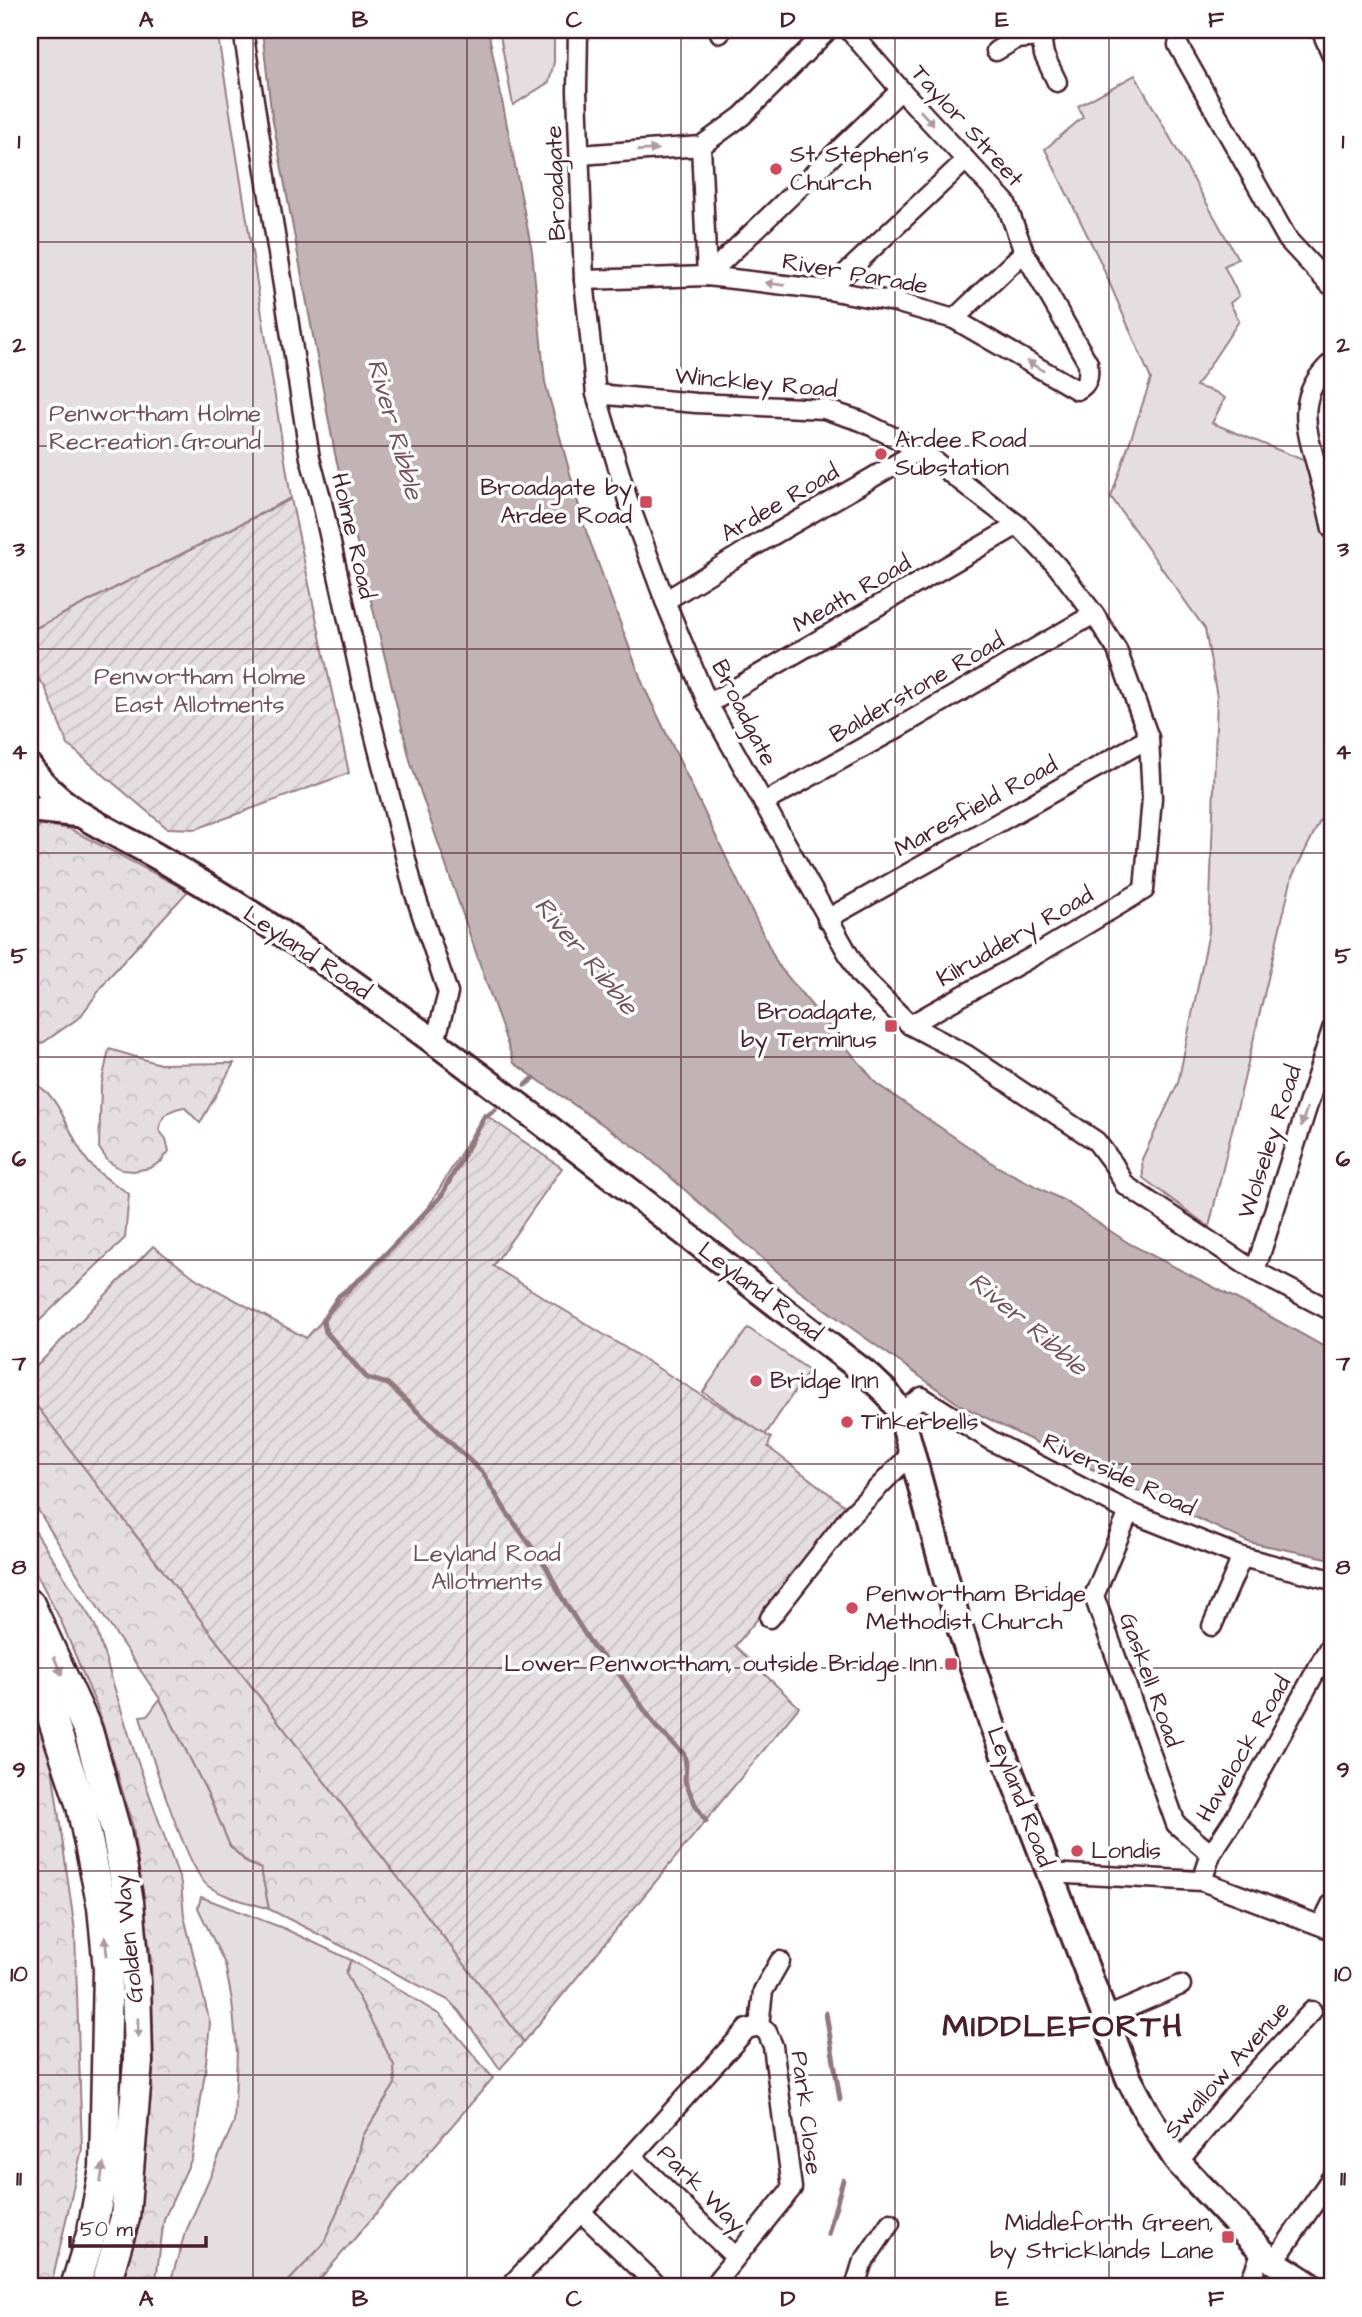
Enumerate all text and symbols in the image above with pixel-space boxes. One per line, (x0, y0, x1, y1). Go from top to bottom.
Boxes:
text: A (139, 4, 154, 36)
text: B (352, 4, 369, 36)
text: C (566, 4, 583, 36)
text: D (781, 4, 796, 36)
text: E (995, 4, 1009, 36)
text: F (1208, 4, 1225, 36)
street label: Taylor Street (902, 57, 1032, 196)
one-way arrow (919, 109, 935, 127)
text: 1 (18, 125, 21, 157)
street label: Broadgate (537, 125, 576, 241)
text: 1 (1342, 125, 1345, 157)
place label: St Stephen's Church (790, 138, 929, 200)
one-way arrow (638, 144, 660, 155)
marker: St Stephen's Church (768, 161, 784, 177)
street label: River Parade (780, 244, 930, 304)
one-way arrow (764, 278, 786, 289)
text: 2 (11, 329, 26, 361)
text: 2 (1335, 329, 1350, 361)
water label: River Ribble (358, 355, 433, 505)
street label: Winckley Road (673, 359, 839, 408)
one-way arrow (1025, 360, 1045, 372)
park label: Penwortham Holme Recreation Ground (49, 397, 261, 459)
place label: Ardee Road Substation (895, 423, 1027, 485)
marker: Ardee Road Substation (873, 446, 889, 462)
street label: Ardee Road (715, 455, 845, 551)
street label: Holme Road (322, 470, 384, 602)
place label: Broadgate by Ardee Road (480, 471, 632, 533)
marker: Broadgate by Ardee Road (638, 494, 654, 510)
text: 3 (12, 533, 25, 565)
text: 3 (1336, 533, 1349, 565)
street label: Meath Road (787, 546, 917, 642)
street label: Balderstone Road (823, 624, 1011, 752)
street label: Broadgate (702, 654, 785, 773)
park label: Penwortham Holme East Allotments (94, 660, 306, 722)
text: 4 (11, 736, 27, 768)
text: 4 (1335, 736, 1351, 768)
street label: Maresfield Road (888, 748, 1064, 866)
street label: Kilruddery Road (930, 878, 1100, 997)
water label: River Ribble (526, 889, 648, 1024)
street label: Leyland Road (236, 898, 378, 1009)
text: 5 (11, 940, 28, 972)
text: 5 (1335, 940, 1352, 972)
place label: Broadgate, by Terminus (741, 995, 877, 1058)
marker: Broadgate, by Terminus (883, 1018, 899, 1034)
street label: Wolseley Road (1229, 1061, 1312, 1223)
one-way arrow (1298, 1107, 1309, 1128)
text: 6 (12, 1143, 27, 1175)
text: 6 (1336, 1143, 1351, 1175)
street label: Leyland Road (690, 1234, 829, 1351)
water label: River Ribble (961, 1264, 1096, 1386)
text: 7 (11, 1347, 27, 1379)
text: 7 (1335, 1347, 1351, 1379)
place label: Bridge Inn (770, 1364, 879, 1399)
marker: Bridge Inn (748, 1373, 764, 1389)
place label: Tinkerbells (861, 1405, 979, 1439)
marker: Tinkerbells (839, 1414, 855, 1430)
street label: Riverside Road (1037, 1425, 1201, 1525)
park label: Leyland Road Allotments (413, 1537, 561, 1599)
text: 8 (12, 1551, 27, 1583)
text: 8 (1336, 1551, 1351, 1583)
place label: Penwortham Bridge Methodist Church (866, 1577, 1086, 1639)
marker: Penwortham Bridge Methodist Church (844, 1600, 860, 1616)
street label: Gaskell Road (1110, 1608, 1190, 1752)
place label: Lower Penwortham, outside Bridge Inn (504, 1647, 937, 1682)
one-way arrow (53, 1655, 64, 1676)
marker: Lower Penwortham, outside Bridge Inn (943, 1656, 959, 1672)
street label: Havelock Road (1188, 1669, 1300, 1829)
street label: Leyland Road (977, 1722, 1062, 1872)
text: 9 (12, 1754, 26, 1786)
text: 9 (1336, 1754, 1350, 1786)
place label: Londis (1091, 1834, 1161, 1868)
marker: Londis (1069, 1843, 1085, 1859)
street label: Golden Way (105, 1873, 154, 2005)
one-way arrow (100, 1935, 111, 1957)
text: 10 (10, 1958, 28, 1990)
text: 10 (1334, 1958, 1352, 1990)
street label: Swallow Avenue (1156, 1994, 1298, 2146)
district label: MIDDLEFORTH (942, 2004, 1184, 2049)
one-way arrow (132, 2018, 143, 2040)
street label: Park Close (782, 2049, 830, 2177)
street label: Park Way (648, 2137, 753, 2242)
text: 11 (16, 2162, 22, 2194)
one-way arrow (97, 2162, 108, 2184)
text: 11 (1340, 2162, 1346, 2194)
scale bar (70, 2205, 206, 2249)
place label: Middleforth Green, by Stricklands Lane (990, 2206, 1214, 2269)
text: 50 m (80, 2215, 134, 2244)
marker: Middleforth Green, by Stricklands Lane (1220, 2229, 1236, 2245)
text: A (139, 2283, 154, 2315)
text: B (352, 2283, 369, 2315)
text: C (566, 2283, 583, 2315)
text: D (781, 2283, 796, 2315)
text: E (995, 2283, 1009, 2315)
text: F (1208, 2283, 1225, 2315)

